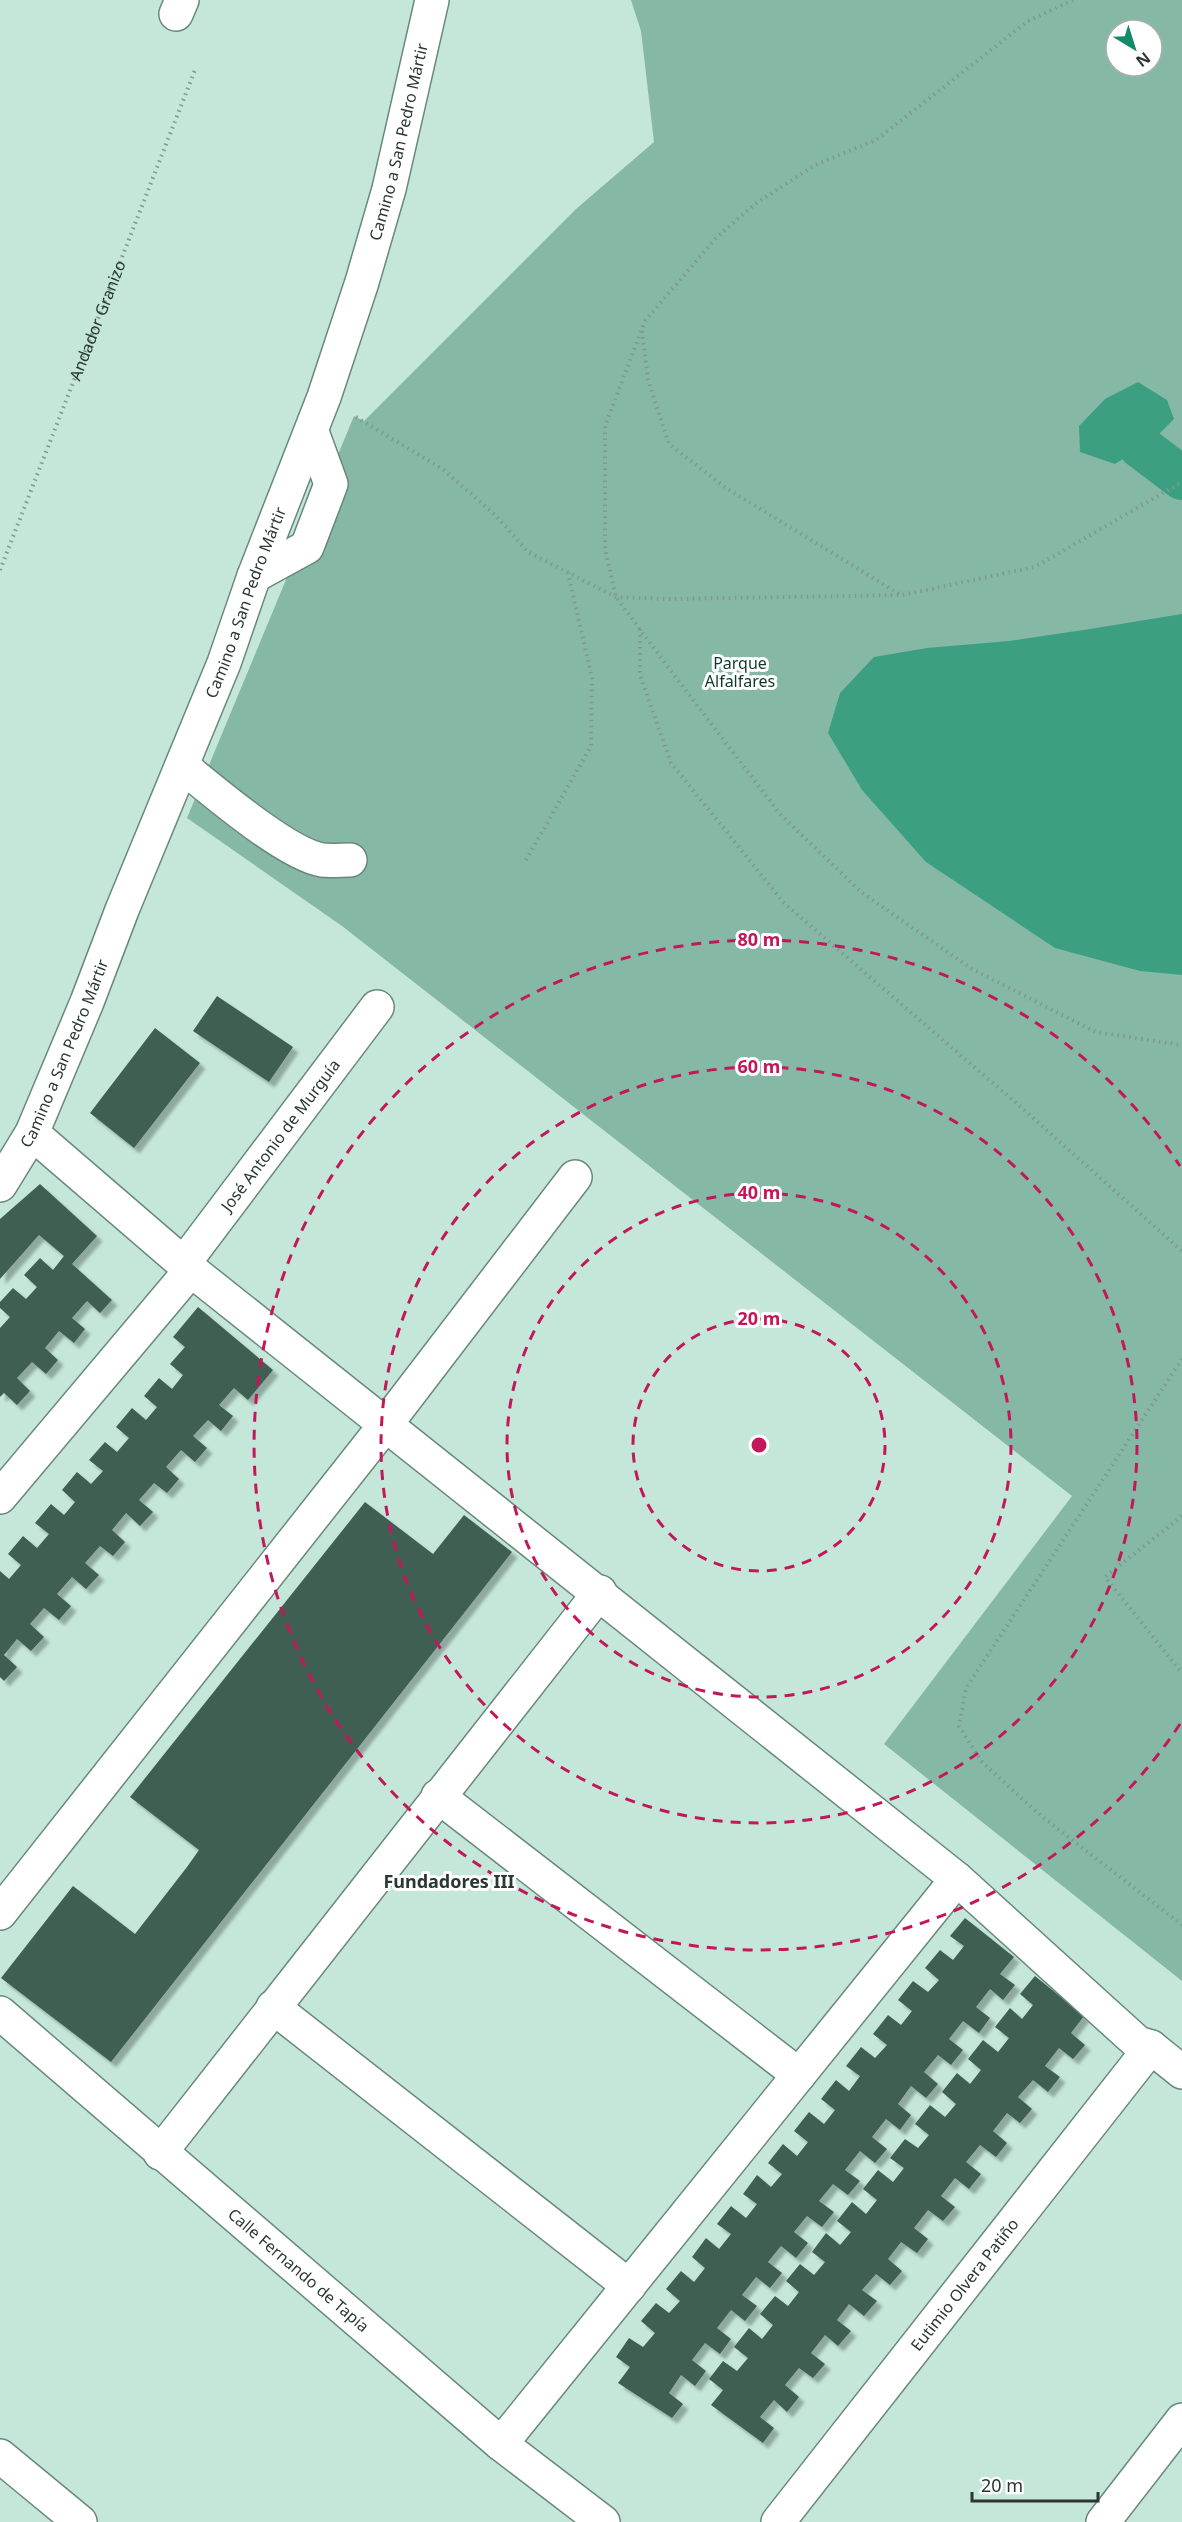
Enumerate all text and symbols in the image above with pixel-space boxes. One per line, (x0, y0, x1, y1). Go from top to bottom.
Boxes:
north arrow (1104, 18, 1164, 78)
street label: Camino a San Pedro Mártir (364, 41, 433, 243)
text: N (1131, 47, 1155, 72)
street label: Andador Granizo (64, 257, 131, 384)
street label: Camino a San Pedro Mártir (200, 503, 291, 701)
park label: Parque Alfalfares (705, 652, 775, 692)
text: 80 m (738, 927, 780, 951)
street label: Camino a San Pedro Mártir (15, 956, 113, 1152)
text: 60 m (738, 1054, 780, 1078)
street label: José Antonio de Murguía (215, 1055, 345, 1217)
text: 40 m (738, 1180, 780, 1204)
text: 20 m (738, 1306, 780, 1330)
centre of rings (749, 1435, 769, 1455)
district label: Fundadores III (383, 1869, 515, 1893)
street label: Calle Fernando de Tapía (223, 2203, 374, 2337)
street label: Eutimio Olvera Patiño (905, 2214, 1024, 2355)
scale bar (972, 2465, 1098, 2503)
text: 20 m (981, 2473, 1023, 2497)

